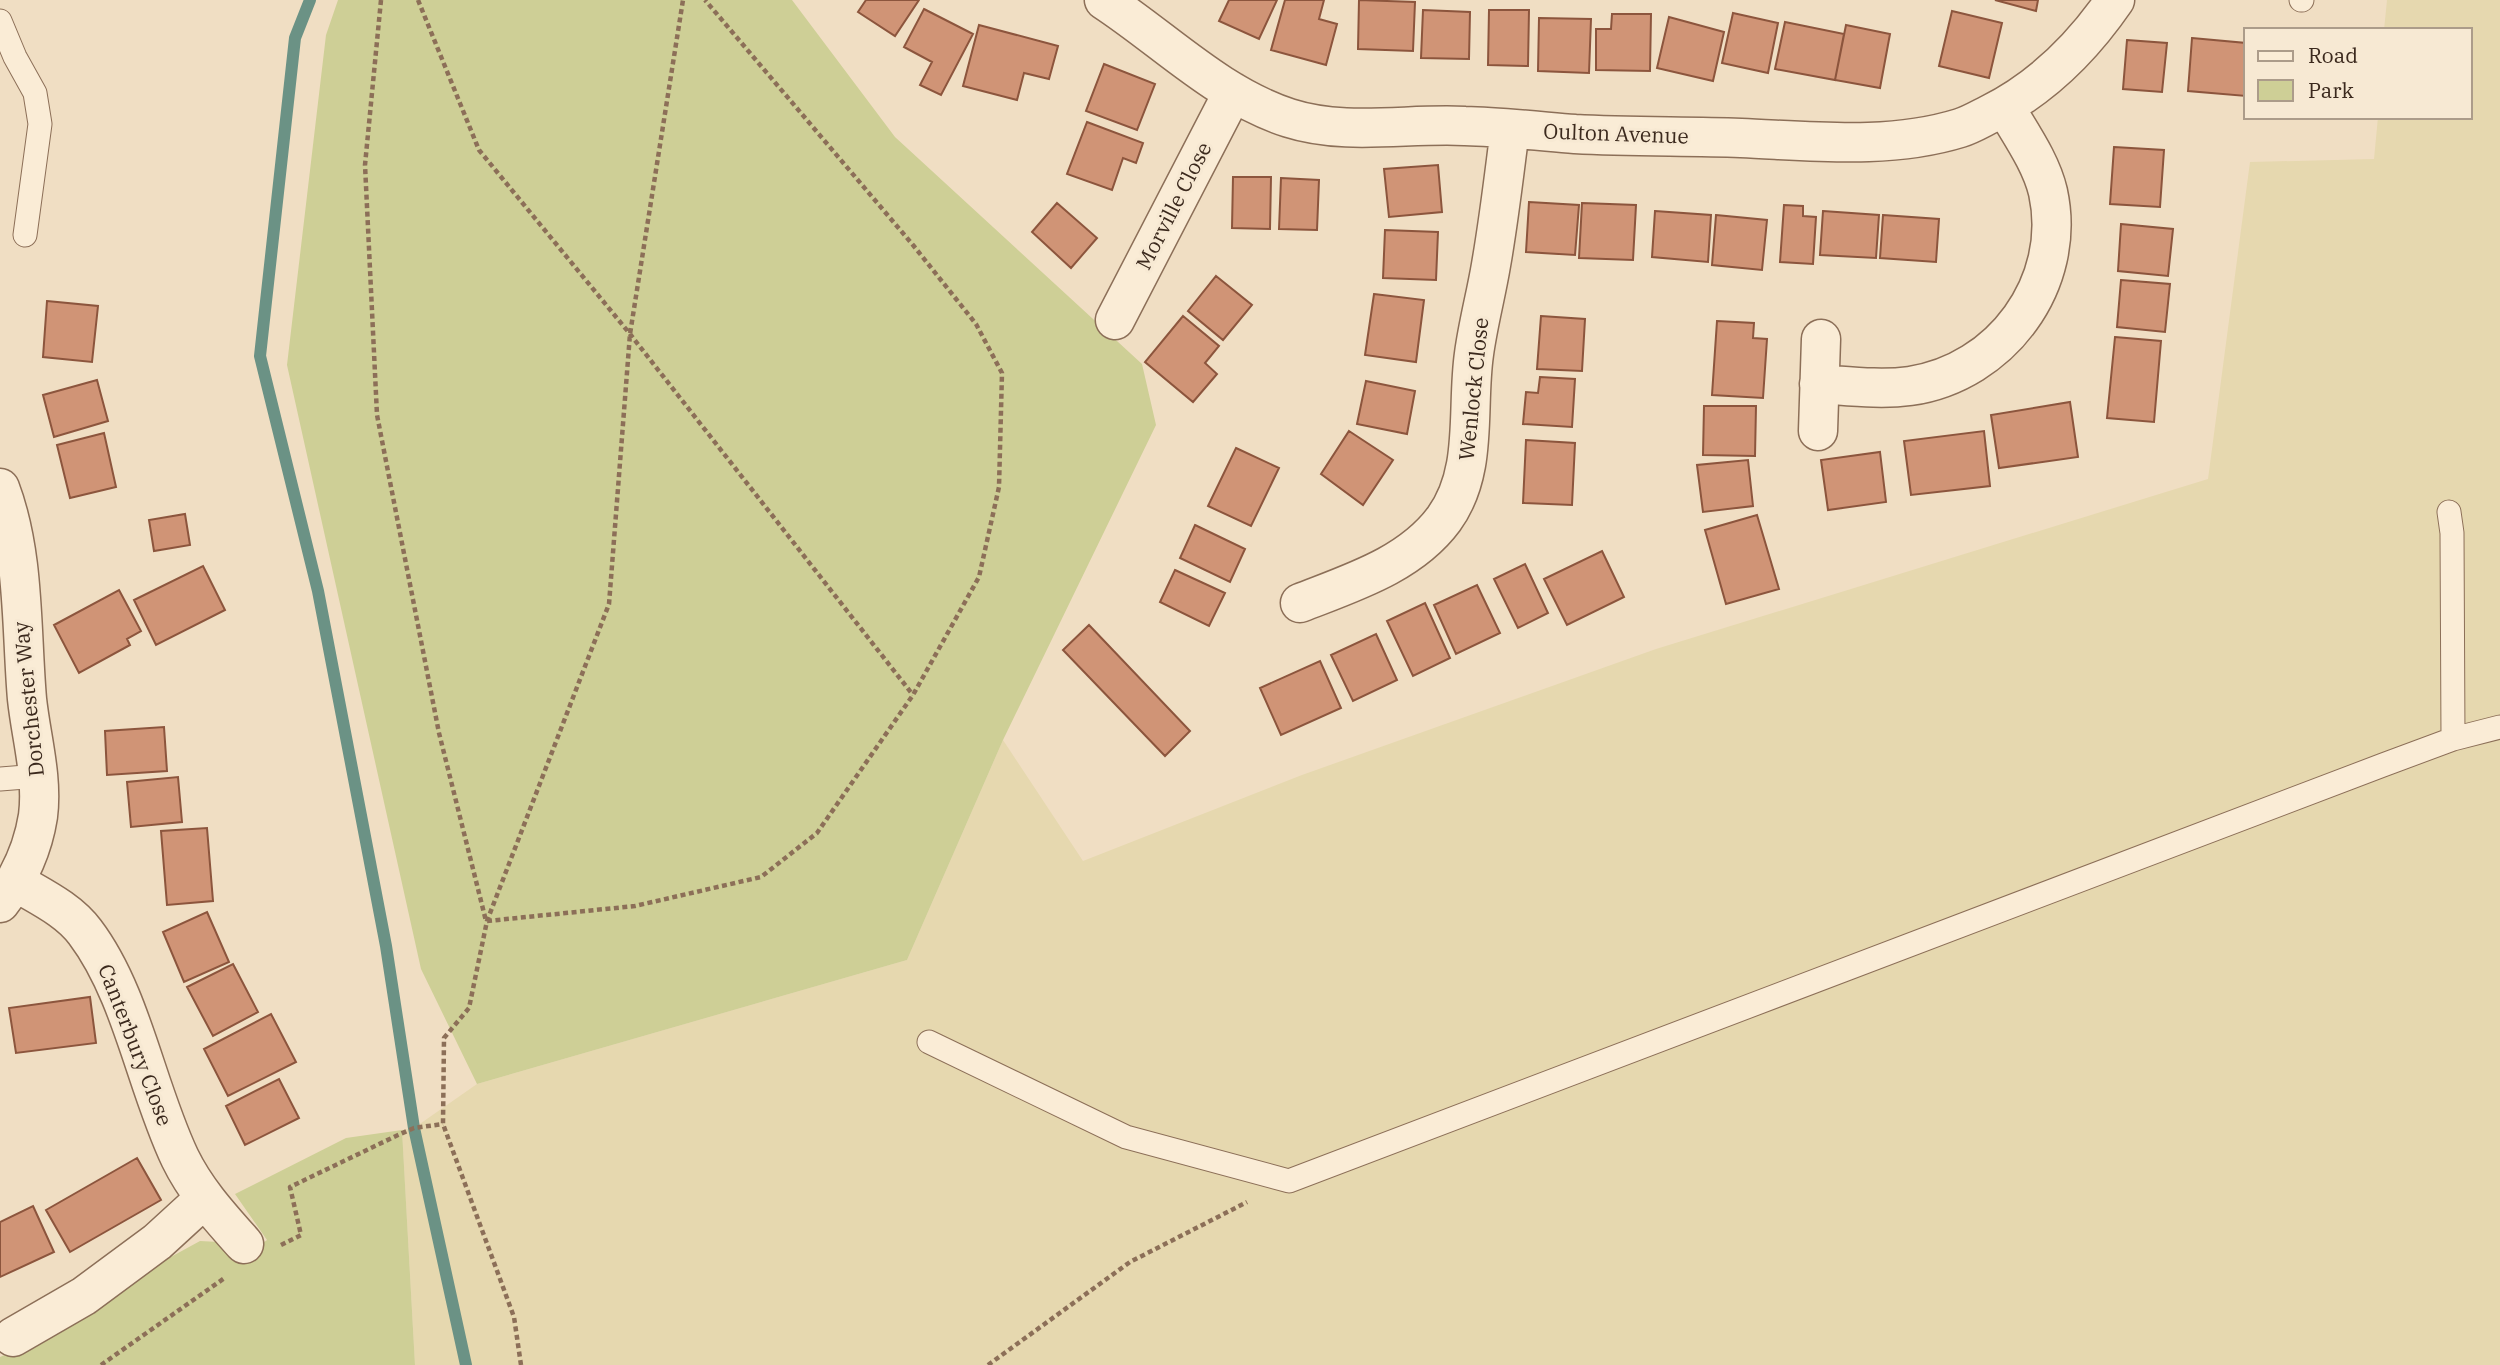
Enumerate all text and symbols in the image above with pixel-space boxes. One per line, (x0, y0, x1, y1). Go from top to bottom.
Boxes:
legend (2244, 28, 2472, 119)
text: Road (2308, 41, 2358, 69)
text: Park (2308, 76, 2355, 104)
street label: Oulton Avenue (1543, 116, 1689, 150)
street label: Morville Close (1129, 137, 1217, 274)
street label: Wenlock Close (1452, 316, 1494, 462)
street label: Dorchester Way (6, 619, 50, 778)
street label: Canterbury Close (92, 960, 180, 1130)

